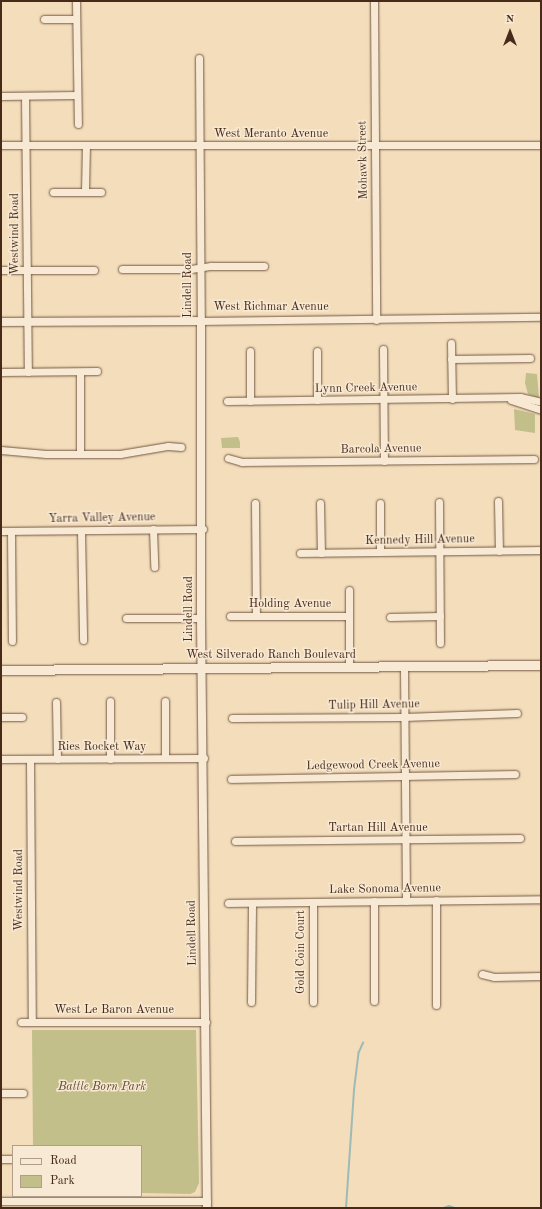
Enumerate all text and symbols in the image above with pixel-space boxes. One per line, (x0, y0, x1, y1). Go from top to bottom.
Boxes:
north arrow (490, 12, 530, 52)
text: N (506, 14, 514, 25)
street label: Mohawk Street (356, 120, 372, 200)
street label: West Meranto Avenue (214, 128, 328, 142)
street label: Westwind Road (9, 193, 23, 275)
street label: Lindell Road (182, 252, 196, 318)
street label: West Richmar Avenue (213, 301, 329, 315)
street label: Lynn Creek Avenue (315, 381, 417, 397)
street label: Barcola Avenue (340, 442, 422, 458)
street label: Yarra Valley Avenue (48, 511, 156, 527)
street label: Kennedy Hill Avenue (365, 533, 475, 549)
street label: Lindell Road (183, 576, 197, 642)
street label: Holding Avenue (249, 598, 331, 612)
street label: West Silverado Ranch Boulevard (186, 649, 356, 663)
street label: Tulip Hill Avenue (328, 698, 420, 714)
street label: Ries Rocket Way (58, 741, 146, 755)
street label: Ledgewood Creek Avenue (306, 758, 440, 774)
street label: Tartan Hill Avenue (328, 822, 428, 836)
street label: Westwind Road (13, 849, 27, 931)
street label: Lake Sonoma Avenue (329, 882, 441, 898)
street label: Lindell Road (185, 900, 201, 966)
street label: Gold Coin Court (295, 910, 309, 994)
street label: West Le Baron Avenue (54, 1004, 174, 1018)
park label: Battle Born Park (58, 1081, 146, 1095)
legend (12, 1145, 142, 1197)
text: Road (50, 1155, 77, 1167)
text: Park (50, 1175, 75, 1187)

